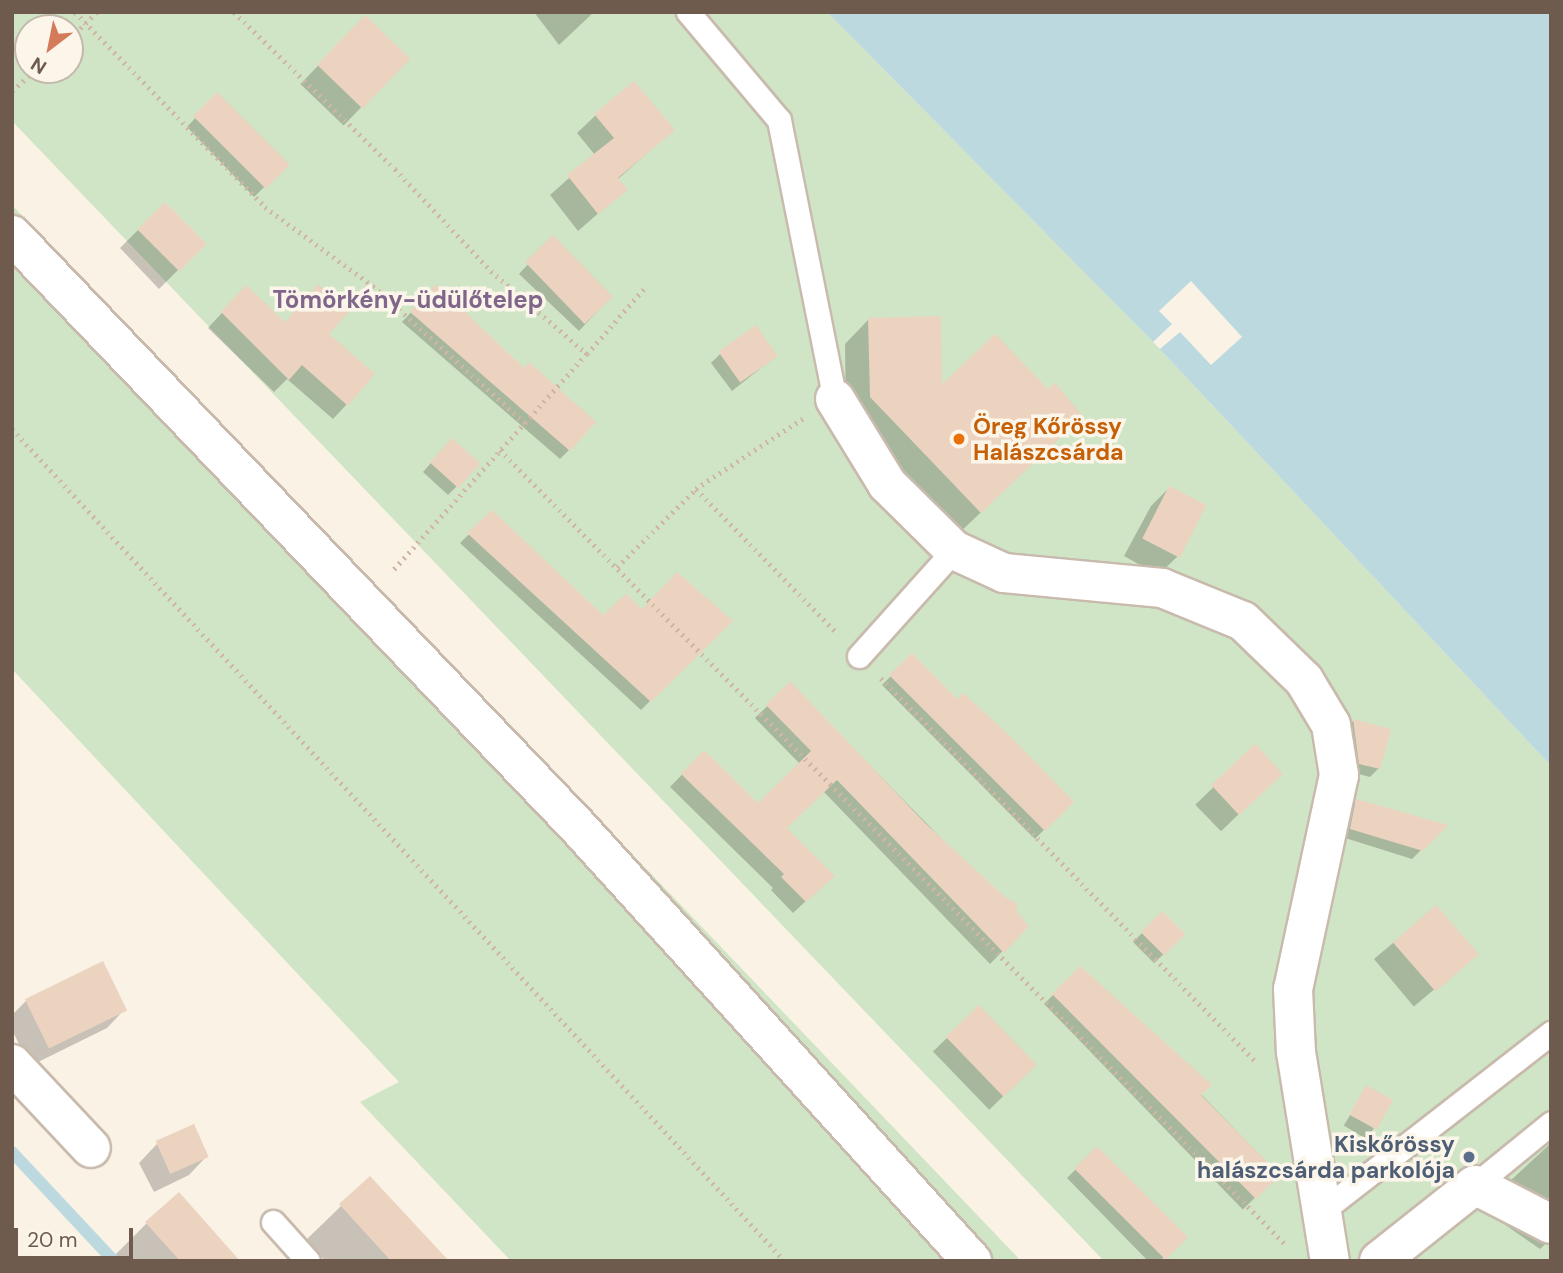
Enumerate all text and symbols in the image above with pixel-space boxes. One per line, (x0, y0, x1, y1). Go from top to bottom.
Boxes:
north arrow (14, 14, 84, 84)
text: N (26, 51, 51, 80)
district label: Tömörkény-üdülőtelep (273, 286, 543, 314)
place label: Öreg Kőrössy Halászcsárda (973, 412, 1123, 466)
marker: Öreg Kőrössy Halászcsárda (951, 431, 967, 447)
place label: Kiskőrössy halászcsárda parkolója (1197, 1130, 1455, 1184)
marker: Kiskőrössy halászcsárda parkolója (1461, 1149, 1477, 1165)
scale bar (18, 1214, 136, 1258)
text: 20 m (27, 1226, 78, 1254)

